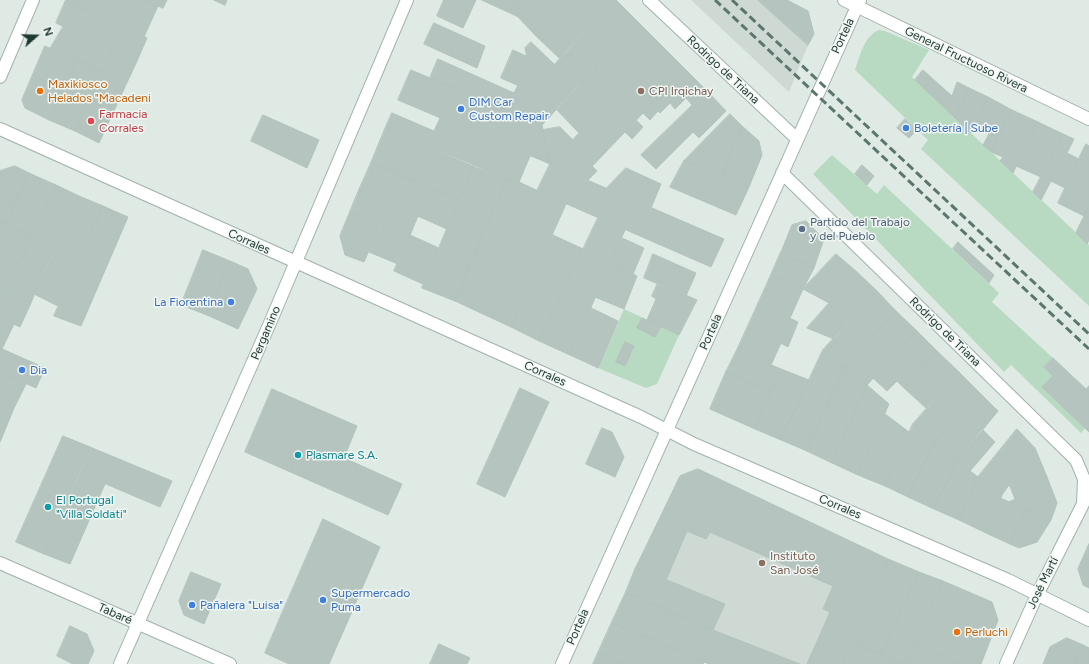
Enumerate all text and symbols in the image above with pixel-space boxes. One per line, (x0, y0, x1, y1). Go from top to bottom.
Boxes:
north arrow (16, 16, 56, 56)
street label: Portela (829, 16, 857, 56)
street label: General Fructuoso Rivera (902, 24, 1030, 96)
text: N (40, 25, 55, 38)
street label: Rodrigo de Triana (684, 33, 762, 107)
place label: Maxikiosco Helados "Macadeni (48, 77, 151, 105)
place label: CPI Irqichay (649, 84, 713, 98)
marker: Maxikiosco Helados "Macadeni (35, 86, 45, 96)
marker: CPI Irqichay (636, 86, 646, 96)
place label: DIM Car Custom Repair (469, 95, 549, 123)
marker: DIM Car Custom Repair (456, 104, 466, 114)
place label: Farmacia Corrales (99, 107, 147, 135)
marker: Farmacia Corrales (86, 116, 96, 126)
place label: Boletería | Sube (914, 121, 998, 135)
marker: Boletería | Sube (901, 123, 911, 133)
place label: Partido del Trabajo y del Pueblo (810, 215, 910, 243)
marker: Partido del Trabajo y del Pueblo (797, 224, 807, 234)
street label: Corrales (226, 226, 272, 258)
street label: Rodrigo de Triana (906, 294, 984, 370)
place label: La Fiorentina (154, 295, 223, 309)
marker: La Fiorentina (226, 297, 236, 307)
street label: Pergamino (248, 304, 284, 362)
street label: Portela (697, 312, 725, 352)
street label: Corrales (522, 358, 568, 390)
place label: Dia (30, 363, 47, 377)
marker: Dia (17, 365, 27, 375)
place label: Plasmare S.A. (306, 448, 378, 462)
marker: Plasmare S.A. (293, 450, 303, 460)
street label: Corrales (817, 492, 863, 522)
place label: El Portugal "Villa Soldati" (56, 493, 127, 521)
marker: El Portugal "Villa Soldati" (43, 502, 53, 512)
place label: Instituto San José (770, 549, 818, 577)
street label: José Martí (1024, 555, 1062, 611)
marker: Instituto San José (757, 558, 767, 568)
place label: Supermercado Puma (331, 586, 410, 614)
marker: Supermercado Puma (318, 595, 328, 605)
place label: Pañalera "Luisa" (200, 598, 283, 612)
street label: Tabaré (96, 600, 134, 628)
marker: Pañalera "Luisa" (187, 600, 197, 610)
street label: Portela (564, 607, 592, 647)
place label: Perluchi (965, 625, 1008, 639)
marker: Perluchi (952, 627, 962, 637)

